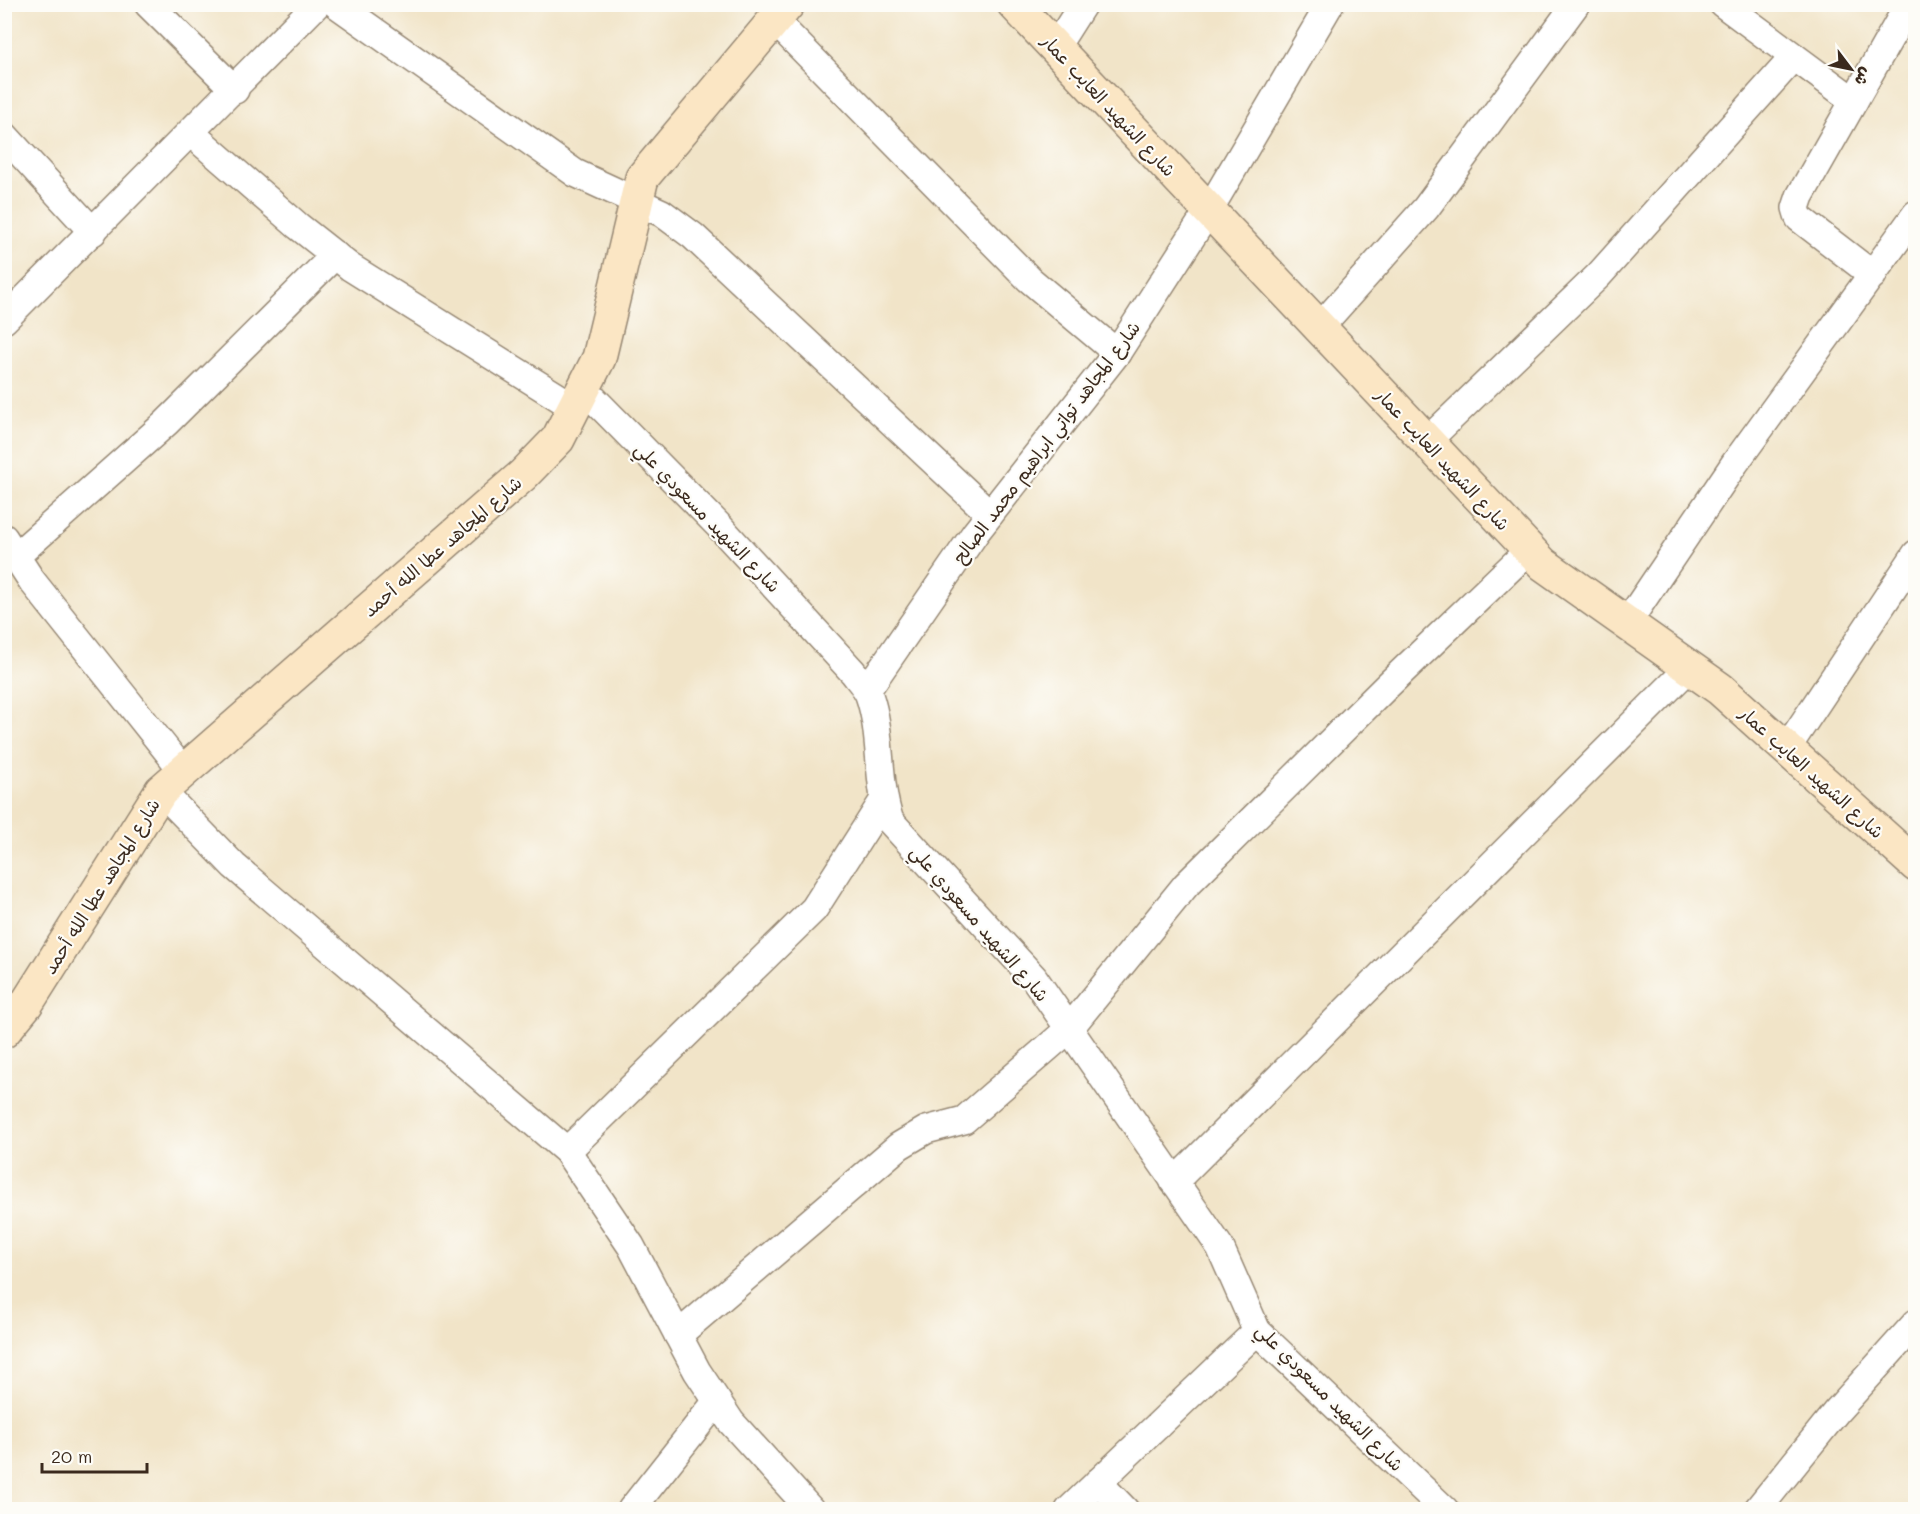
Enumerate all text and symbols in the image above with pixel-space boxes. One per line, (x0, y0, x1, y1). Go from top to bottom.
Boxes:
street label: شارع الشهيد العايب عمار (1035, 28, 1181, 182)
north arrow (1821, 39, 1881, 99)
text: ش (1851, 64, 1878, 90)
street label: شارع المجاهد تواتي ابراهيم محمد الصالح (947, 316, 1149, 571)
street label: شارع الشهيد العايب عمار (1369, 382, 1515, 536)
street label: شارع الشهيد مسعودي علي (626, 437, 786, 601)
street label: شارع المجاهد عطا الله أحمد (357, 470, 527, 622)
street label: شارع الشهيد العايب عمار (1733, 700, 1889, 844)
street label: شارع المجاهد عطا الله أحمد (37, 794, 166, 979)
street label: شارع الشهيد مسعودي علي (902, 840, 1055, 1010)
street label: شارع الشهيد مسعودي علي (1247, 1318, 1409, 1480)
scale bar (42, 1436, 147, 1474)
text: 20 m (51, 1444, 92, 1468)

